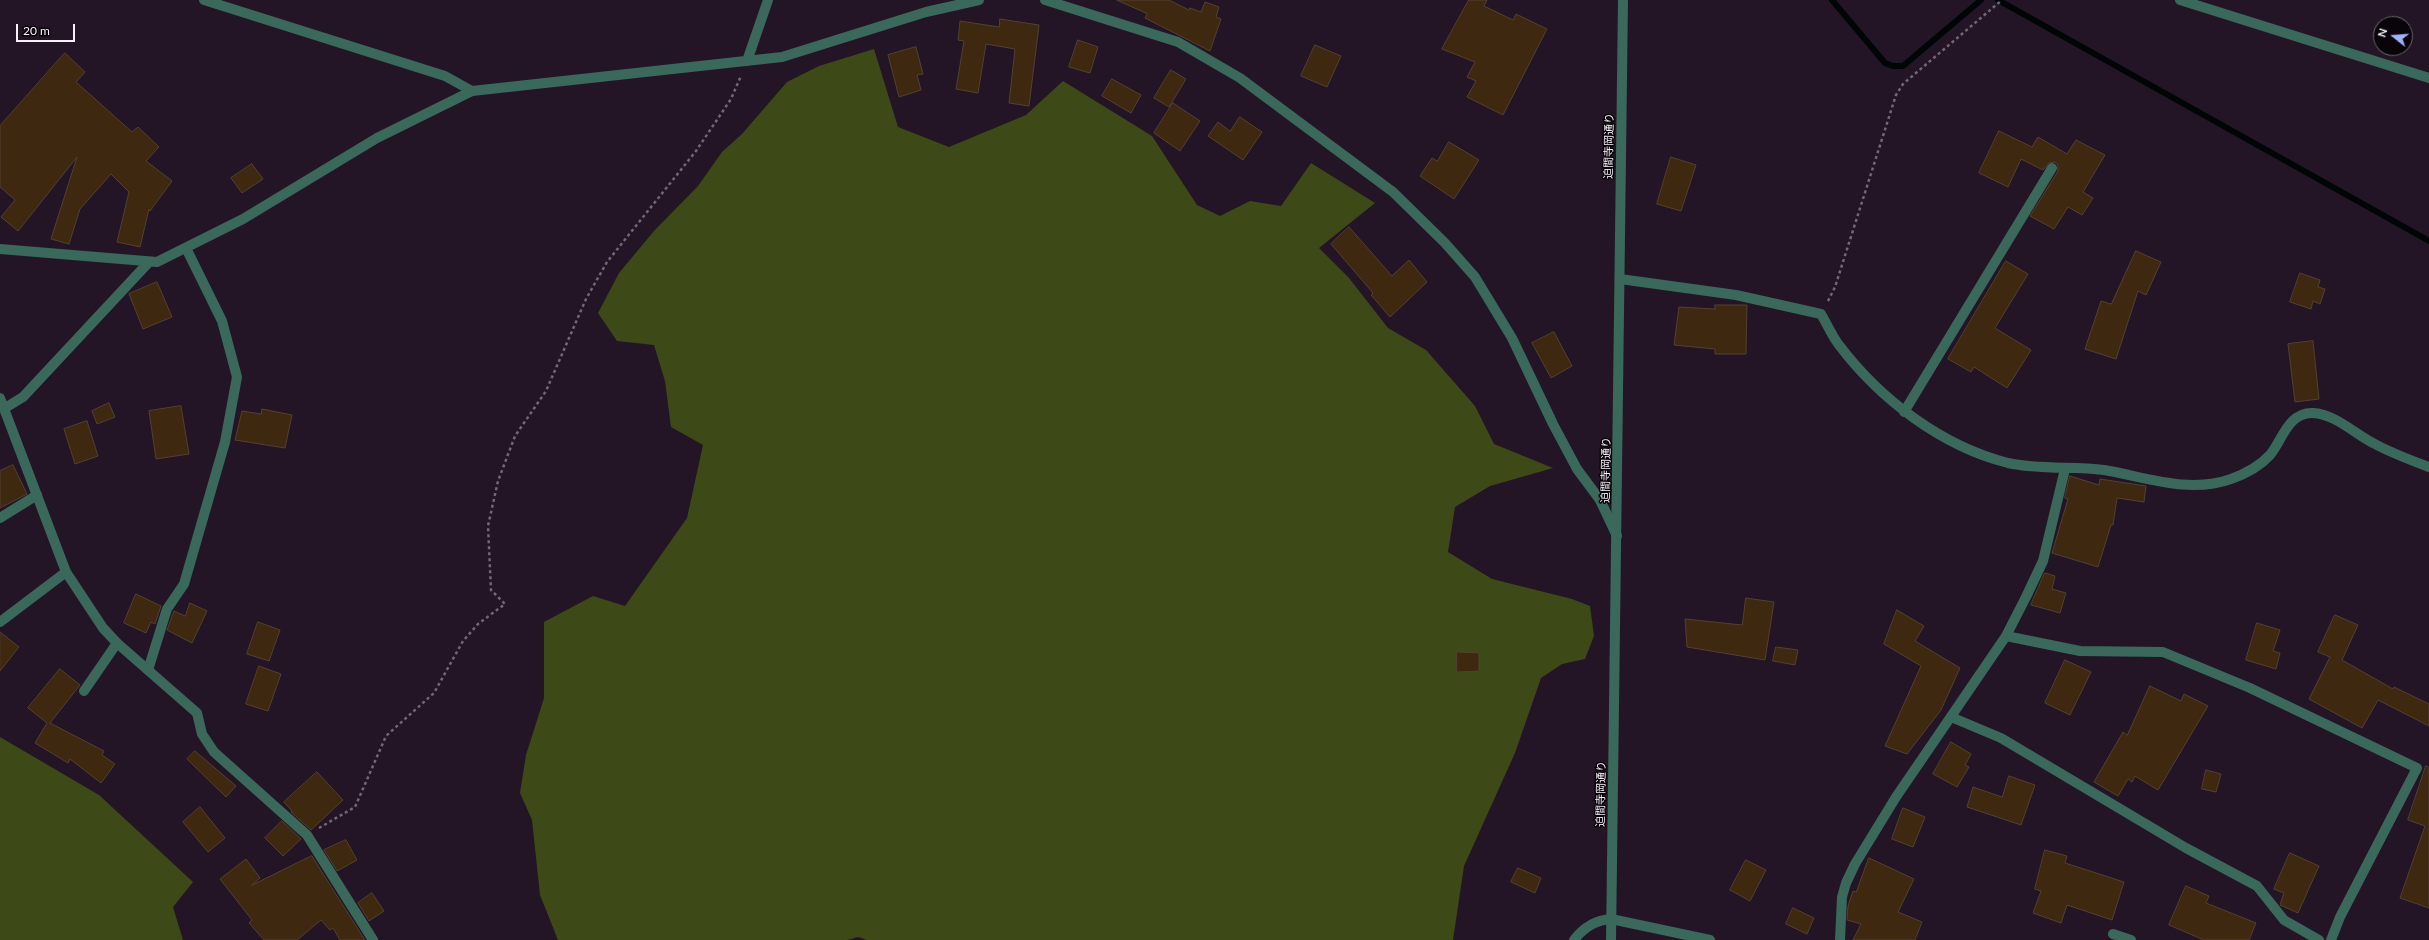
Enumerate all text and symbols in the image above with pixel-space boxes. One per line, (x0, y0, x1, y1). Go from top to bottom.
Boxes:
scale bar (18, 16, 77, 42)
north arrow (2373, 16, 2413, 56)
text: 20 m (23, 23, 50, 38)
text: N (2375, 27, 2389, 39)
street label: 迫間寺岡通り (1602, 113, 1616, 179)
street label: 迫間寺岡通り (1599, 437, 1613, 503)
street label: 迫間寺岡通り (1594, 761, 1608, 827)

